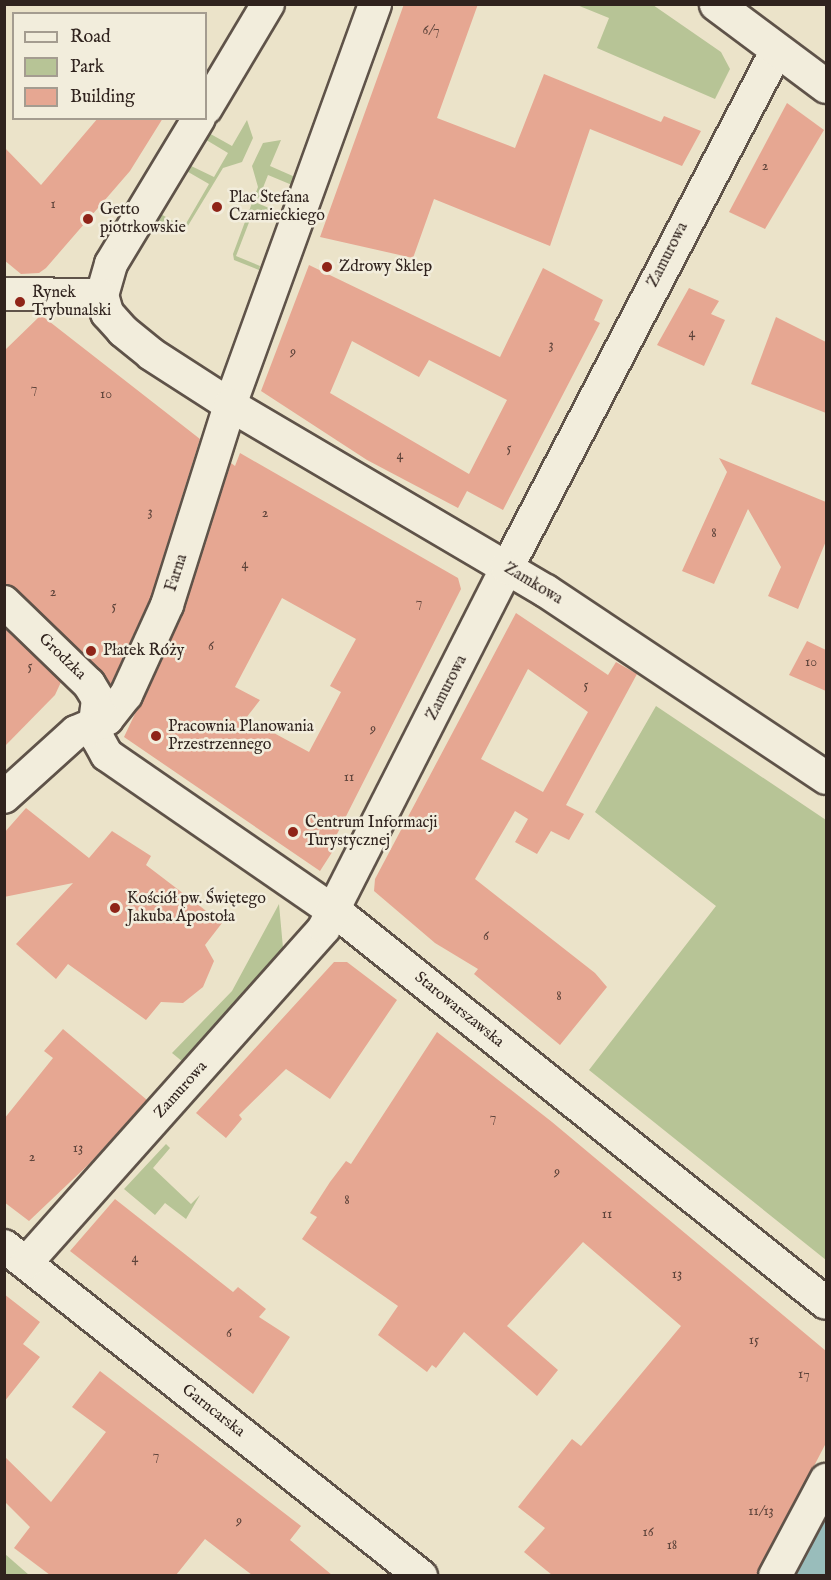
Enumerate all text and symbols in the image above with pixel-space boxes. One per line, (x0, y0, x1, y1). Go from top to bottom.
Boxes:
legend (12, 12, 207, 120)
house number: 6/7 (422, 22, 440, 38)
text: Road (70, 26, 111, 49)
text: Park (70, 56, 104, 79)
text: Building (70, 86, 135, 109)
house number: 2 (762, 158, 768, 174)
place label: Plac Stefana Czarnieckiego (229, 188, 325, 226)
house number: 1 (50, 196, 56, 212)
place label: Getto piotrkowskie (100, 200, 186, 238)
marker: Plac Stefana Czarnieckiego (210, 200, 224, 214)
marker: Getto piotrkowskie (81, 212, 95, 226)
street label: Zamurowa (643, 219, 693, 291)
place label: Zdrowy Sklep (339, 257, 432, 277)
marker: Zdrowy Sklep (320, 260, 334, 274)
place label: Rynek Trybunalski (32, 283, 111, 321)
marker: Rynek Trybunalski (13, 295, 27, 309)
house number: 4 (689, 325, 695, 341)
house number: 3 (548, 337, 554, 353)
house number: 9 (290, 344, 296, 360)
house number: 7 (31, 380, 37, 396)
house number: 10 (100, 386, 112, 402)
house number: 5 (506, 440, 512, 456)
house number: 4 (397, 447, 403, 463)
house number: 3 (147, 504, 153, 520)
house number: 2 (262, 505, 268, 521)
house number: 8 (711, 525, 717, 541)
street label: Farna (162, 552, 192, 594)
house number: 4 (242, 556, 248, 572)
street label: Zamkowa (500, 559, 566, 609)
house number: 2 (50, 584, 56, 600)
house number: 7 (416, 594, 422, 610)
house number: 5 (111, 598, 117, 614)
street label: Grodzka (34, 630, 90, 684)
house number: 6 (208, 638, 214, 654)
place label: Płatek Róży (103, 641, 184, 661)
marker: Płatek Róży (84, 644, 98, 658)
street label: Zamurowa (422, 652, 472, 724)
house number: 10 (805, 654, 817, 670)
house number: 5 (27, 658, 33, 674)
house number: 5 (583, 677, 589, 693)
place label: Pracownia Planowania Przestrzennego (168, 717, 314, 755)
house number: 9 (370, 721, 376, 737)
marker: Pracownia Planowania Przestrzennego (149, 729, 163, 743)
house number: 11 (344, 769, 354, 785)
place label: Centrum Informacji Turystycznej (305, 813, 438, 851)
marker: Centrum Informacji Turystycznej (286, 825, 300, 839)
place label: Kościół pw. Świętego Jakuba Apostoła (127, 889, 266, 927)
marker: Kościół pw. Świętego Jakuba Apostoła (108, 901, 122, 915)
house number: 6 (483, 928, 489, 944)
street label: Starowarszawska (410, 968, 508, 1052)
house number: 8 (556, 988, 562, 1004)
street label: Zamurowa (150, 1057, 212, 1123)
house number: 7 (490, 1109, 496, 1125)
house number: 13 (73, 1140, 83, 1156)
house number: 2 (29, 1149, 35, 1165)
house number: 9 (554, 1164, 560, 1180)
house number: 8 (344, 1192, 350, 1208)
house number: 11 (602, 1206, 612, 1222)
house number: 4 (132, 1250, 138, 1266)
house number: 13 (672, 1266, 682, 1282)
house number: 6 (226, 1325, 232, 1341)
house number: 15 (749, 1332, 759, 1348)
house number: 17 (798, 1366, 810, 1382)
street label: Garncarska (178, 1380, 248, 1442)
house number: 7 (153, 1447, 159, 1463)
house number: 11/13 (748, 1503, 774, 1519)
house number: 9 (236, 1513, 242, 1529)
house number: 16 (642, 1524, 654, 1540)
house number: 18 (667, 1537, 677, 1553)

